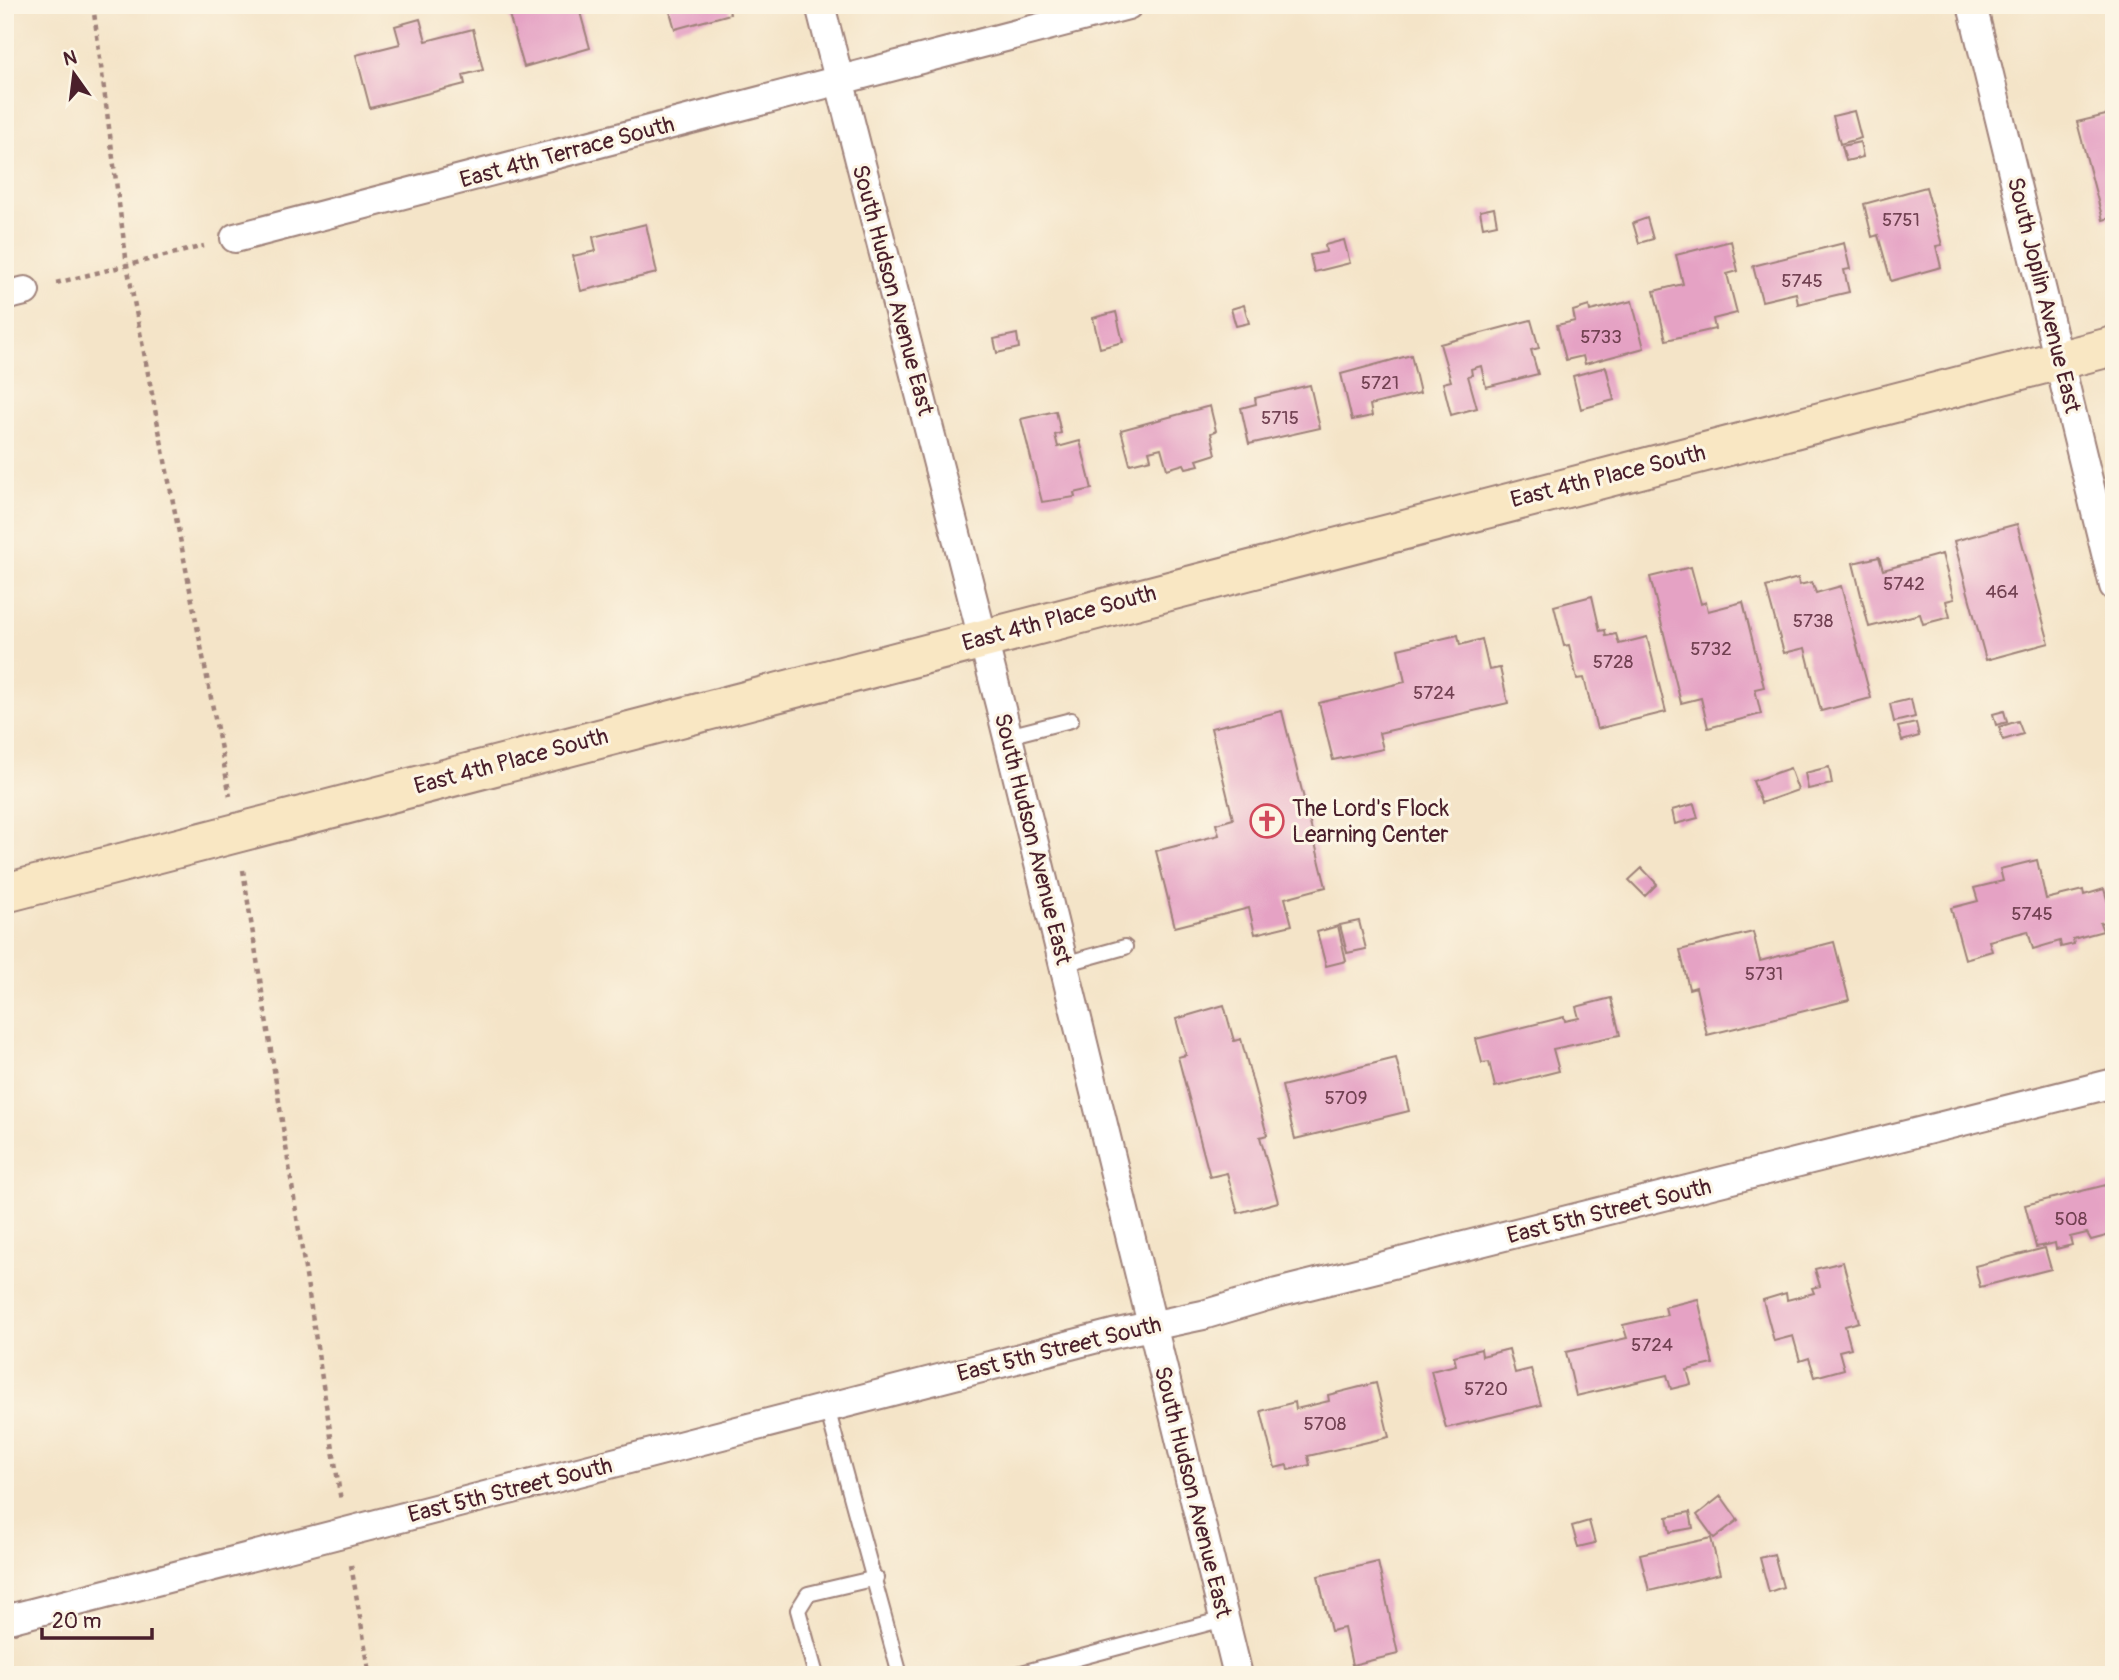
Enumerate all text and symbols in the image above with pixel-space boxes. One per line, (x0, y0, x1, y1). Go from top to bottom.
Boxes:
north arrow (38, 38, 108, 108)
text: N (61, 45, 79, 72)
street label: East 4th Terrace South (457, 109, 677, 195)
street label: South Hudson Avenue East (846, 162, 941, 419)
street label: South Joplin Avenue East (2001, 174, 2088, 417)
house number: 5751 (1882, 208, 1920, 232)
house number: 5745 (1781, 269, 1823, 293)
house number: 5733 (1580, 325, 1622, 349)
house number: 5721 (1361, 371, 1399, 395)
house number: 5715 (1261, 406, 1299, 430)
street label: East 4th Place South (1508, 438, 1708, 514)
house number: 5742 (1883, 572, 1925, 596)
street label: East 4th Place South (959, 578, 1159, 658)
house number: 464 (1985, 580, 2019, 604)
house number: 5738 (1793, 609, 1833, 633)
house number: 5732 (1690, 637, 1732, 661)
house number: 5728 (1593, 650, 1633, 674)
house number: 5724 (1413, 681, 1455, 705)
street label: South Hudson Avenue East (988, 710, 1078, 968)
street label: East 4th Place South (411, 721, 611, 801)
place label: The Lord's Flock Learning Center (1292, 794, 1449, 849)
church icon: The Lord's Flock Learning Center (1248, 802, 1286, 840)
house number: 5745 (2011, 902, 2053, 926)
house number: 5731 (1745, 962, 1783, 986)
house number: 5709 (1324, 1086, 1368, 1110)
street label: East 5th Street South (1504, 1172, 1714, 1250)
house number: 508 (2055, 1207, 2087, 1231)
street label: East 5th Street South (954, 1310, 1164, 1388)
house number: 5724 (1631, 1333, 1673, 1357)
street label: South Hudson Avenue East (1148, 1363, 1238, 1621)
house number: 5720 (1464, 1377, 1508, 1401)
house number: 5708 (1304, 1412, 1346, 1436)
street label: East 5th Street South (405, 1451, 615, 1529)
scale bar (42, 1596, 152, 1640)
text: 20 m (52, 1608, 101, 1635)

